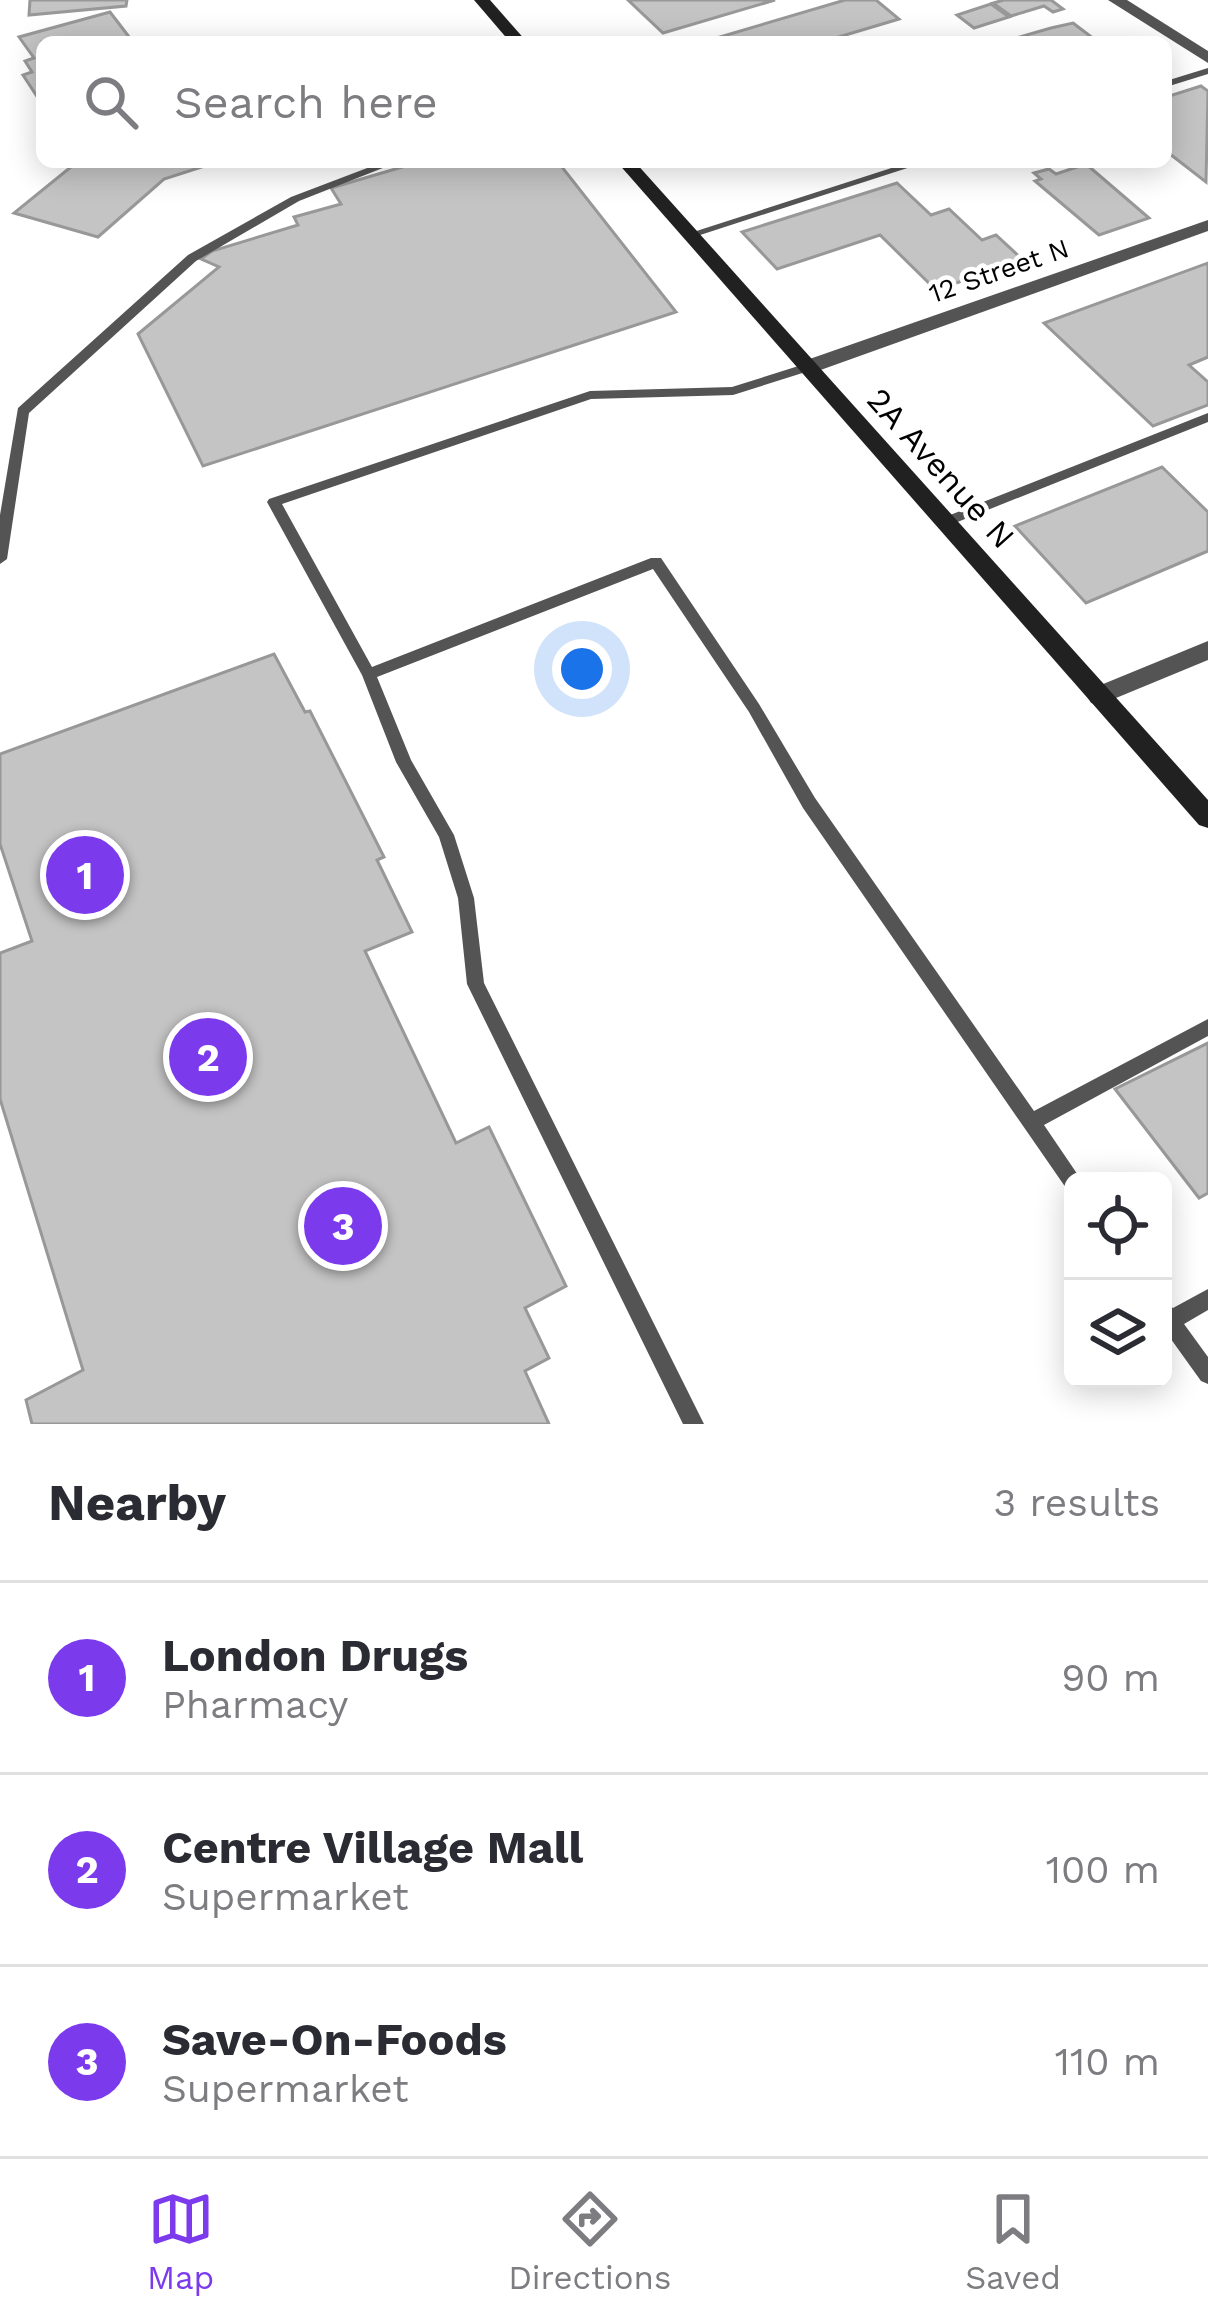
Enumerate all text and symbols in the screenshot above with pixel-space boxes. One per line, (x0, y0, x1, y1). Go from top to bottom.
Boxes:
search box (36, 36, 1172, 168)
icon: search (78, 69, 144, 135)
text: Search here (174, 76, 438, 129)
street label: 12 Street N (925, 232, 1073, 310)
street label: 2A Avenue N (859, 380, 1023, 556)
your location (552, 639, 612, 699)
pin: 1 (46, 830, 124, 920)
pin: 2 (169, 1012, 247, 1102)
map controls (1064, 1172, 1172, 1388)
button: locate (1064, 1172, 1172, 1280)
pin: 3 (304, 1181, 382, 1271)
button: layers (1064, 1280, 1172, 1388)
text: Nearby (48, 1473, 226, 1532)
text: 3 results (994, 1480, 1160, 1525)
text: London Drugs (162, 1629, 468, 1682)
text: 1 (79, 1655, 95, 1700)
text: 90 m (1061, 1655, 1160, 1700)
text: Pharmacy (162, 1682, 348, 1727)
text: Centre Village Mall (162, 1821, 583, 1874)
text: 2 (75, 1847, 99, 1892)
text: 100 m (1046, 1847, 1160, 1892)
text: Supermarket (162, 1874, 409, 1919)
text: Save-On-Foods (162, 2013, 507, 2066)
text: 3 (75, 2039, 99, 2084)
text: 110 m (1055, 2039, 1160, 2084)
text: Supermarket (162, 2066, 409, 2111)
tab: Map (147, 2186, 214, 2297)
tab: Directions (508, 2186, 671, 2297)
tab: Saved (965, 2186, 1061, 2297)

